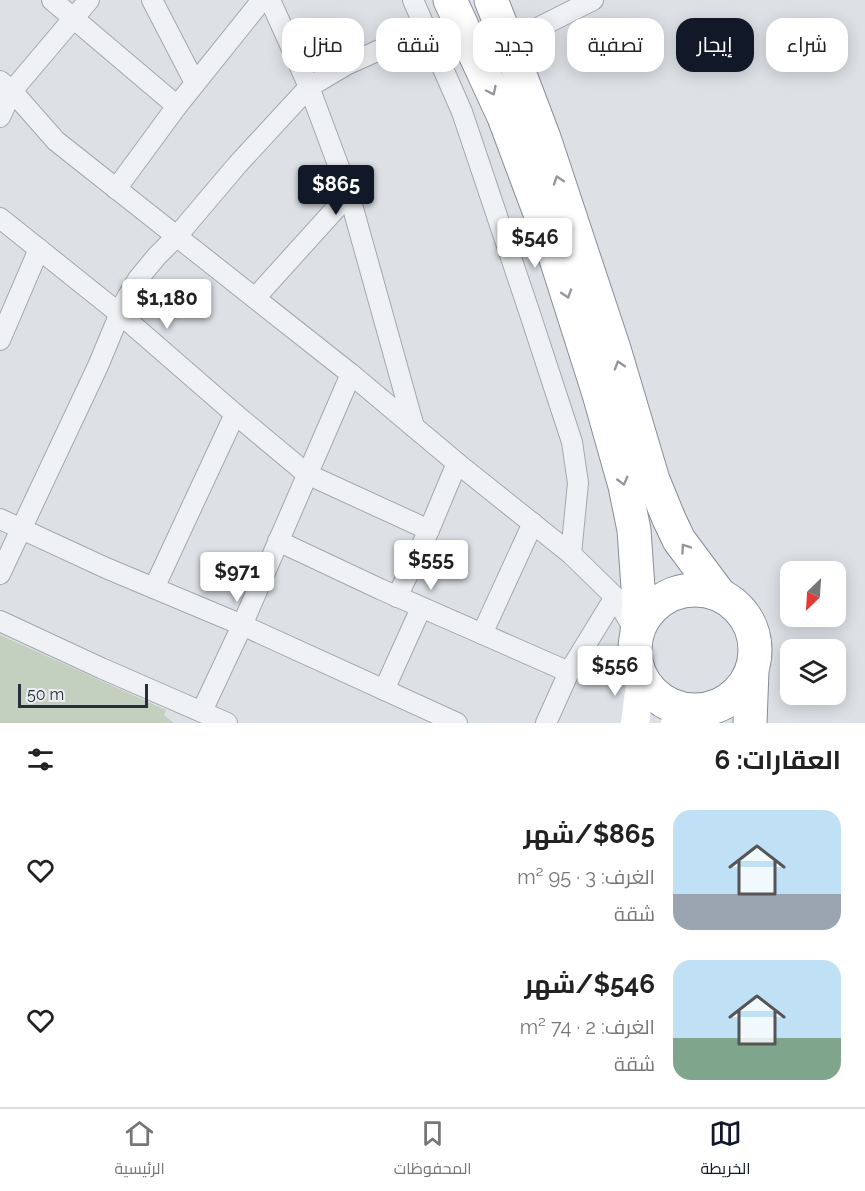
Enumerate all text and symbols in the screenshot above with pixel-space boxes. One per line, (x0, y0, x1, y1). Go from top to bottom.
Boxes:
chip: منزل (282, 18, 364, 72)
chip: شقة (376, 18, 461, 72)
chip: جديد (473, 18, 555, 72)
chip: تصفية (567, 18, 664, 72)
chip: إيجار (676, 18, 754, 72)
chip: شراء (766, 18, 848, 72)
one-way arrow (485, 85, 497, 96)
pin: $865 (300, 165, 372, 216)
text: $865 (312, 172, 360, 196)
one-way arrow (553, 175, 565, 186)
pin: $546 (499, 218, 571, 269)
text: $546 (511, 225, 559, 249)
pin: $1,180 (118, 279, 216, 330)
text: $1,180 (136, 286, 198, 310)
one-way arrow (560, 288, 572, 299)
one-way arrow (614, 361, 626, 371)
one-way arrow (616, 475, 628, 485)
pin: $555 (395, 540, 467, 591)
one-way arrow (681, 544, 692, 555)
text: $555 (408, 547, 454, 571)
pin: $971 (201, 552, 273, 603)
text: $971 (214, 559, 260, 583)
north arrow (780, 561, 846, 627)
map controls (780, 561, 846, 705)
button: layers (780, 639, 846, 705)
pin: $556 (579, 646, 651, 697)
text: $556 (592, 653, 638, 677)
scale bar (18, 681, 148, 708)
text: 50 m (27, 685, 64, 704)
icon: filters (24, 743, 57, 776)
text: العقارات: 6 (714, 745, 841, 775)
text: $865/شهر (524, 819, 655, 849)
icon: home (721, 834, 793, 906)
icon: heart (24, 854, 57, 887)
text: الغرف: 3 · 95 m² (517, 865, 655, 889)
text: شقة (614, 902, 655, 926)
text: $546/شهر (524, 969, 655, 999)
icon: home (721, 984, 793, 1056)
icon: heart (24, 1004, 57, 1037)
text: الغرف: 2 · 74 m² (520, 1015, 655, 1039)
text: شقة (614, 1052, 655, 1076)
tab: الرئيسية (115, 1117, 165, 1183)
tab: المحفوظات (394, 1117, 472, 1183)
tab: الخريطة (701, 1117, 751, 1183)

